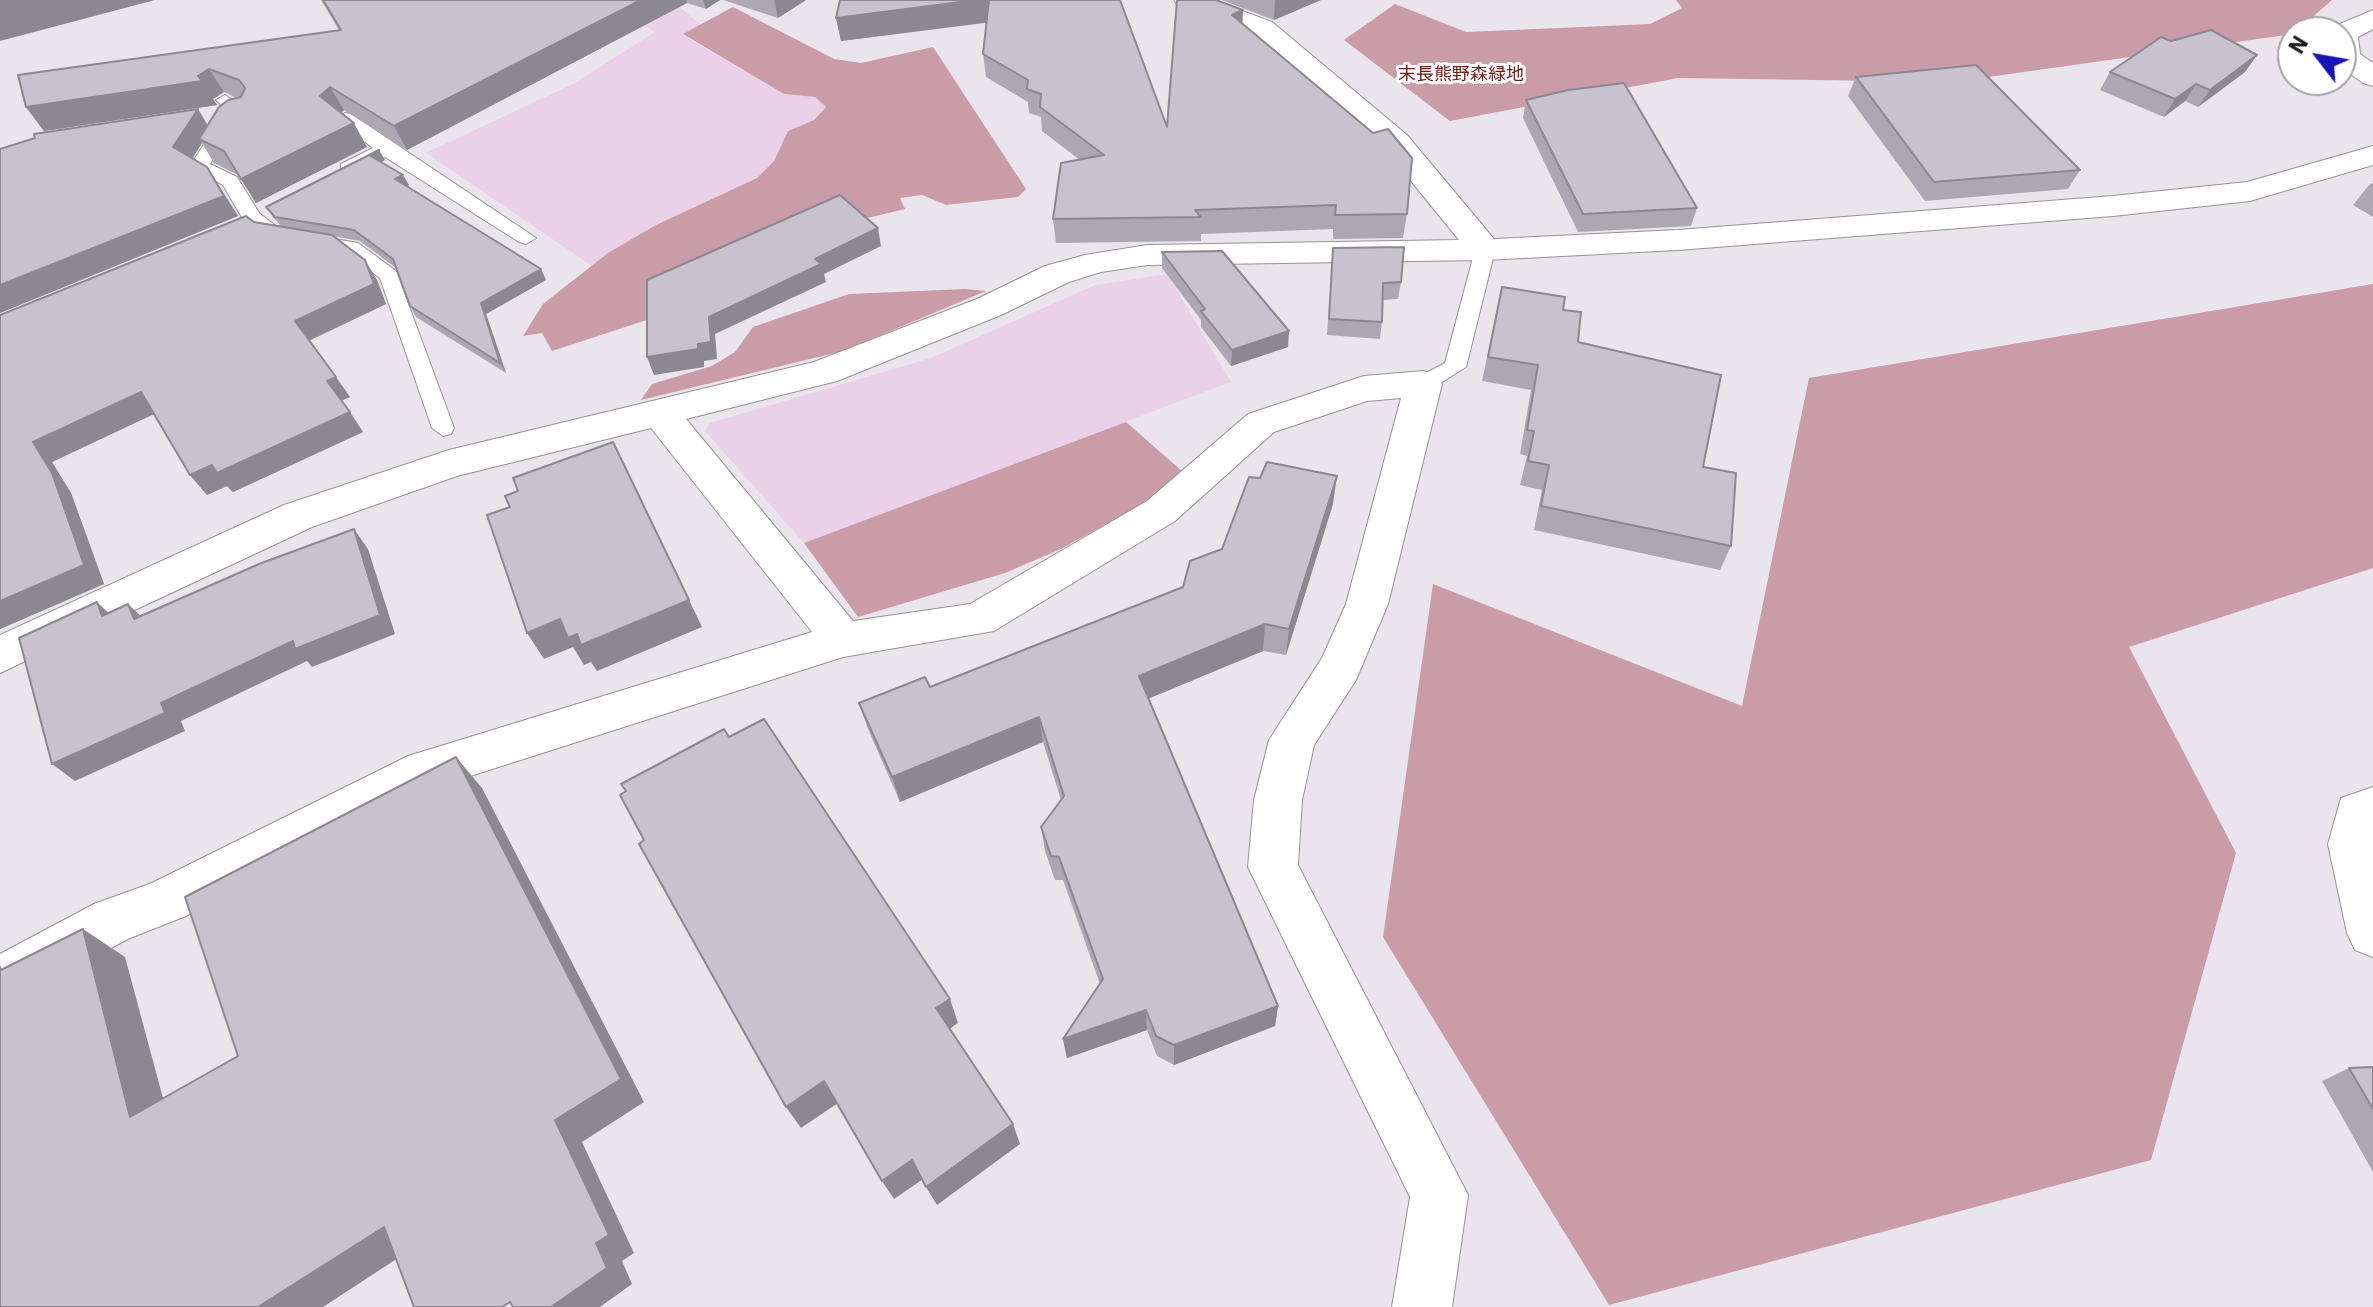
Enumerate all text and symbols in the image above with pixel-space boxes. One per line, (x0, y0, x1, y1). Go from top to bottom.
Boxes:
north arrow (2277, 16, 2357, 96)
text: N (2281, 30, 2314, 59)
park label: 末長熊野森緑地 (1398, 64, 1524, 86)

